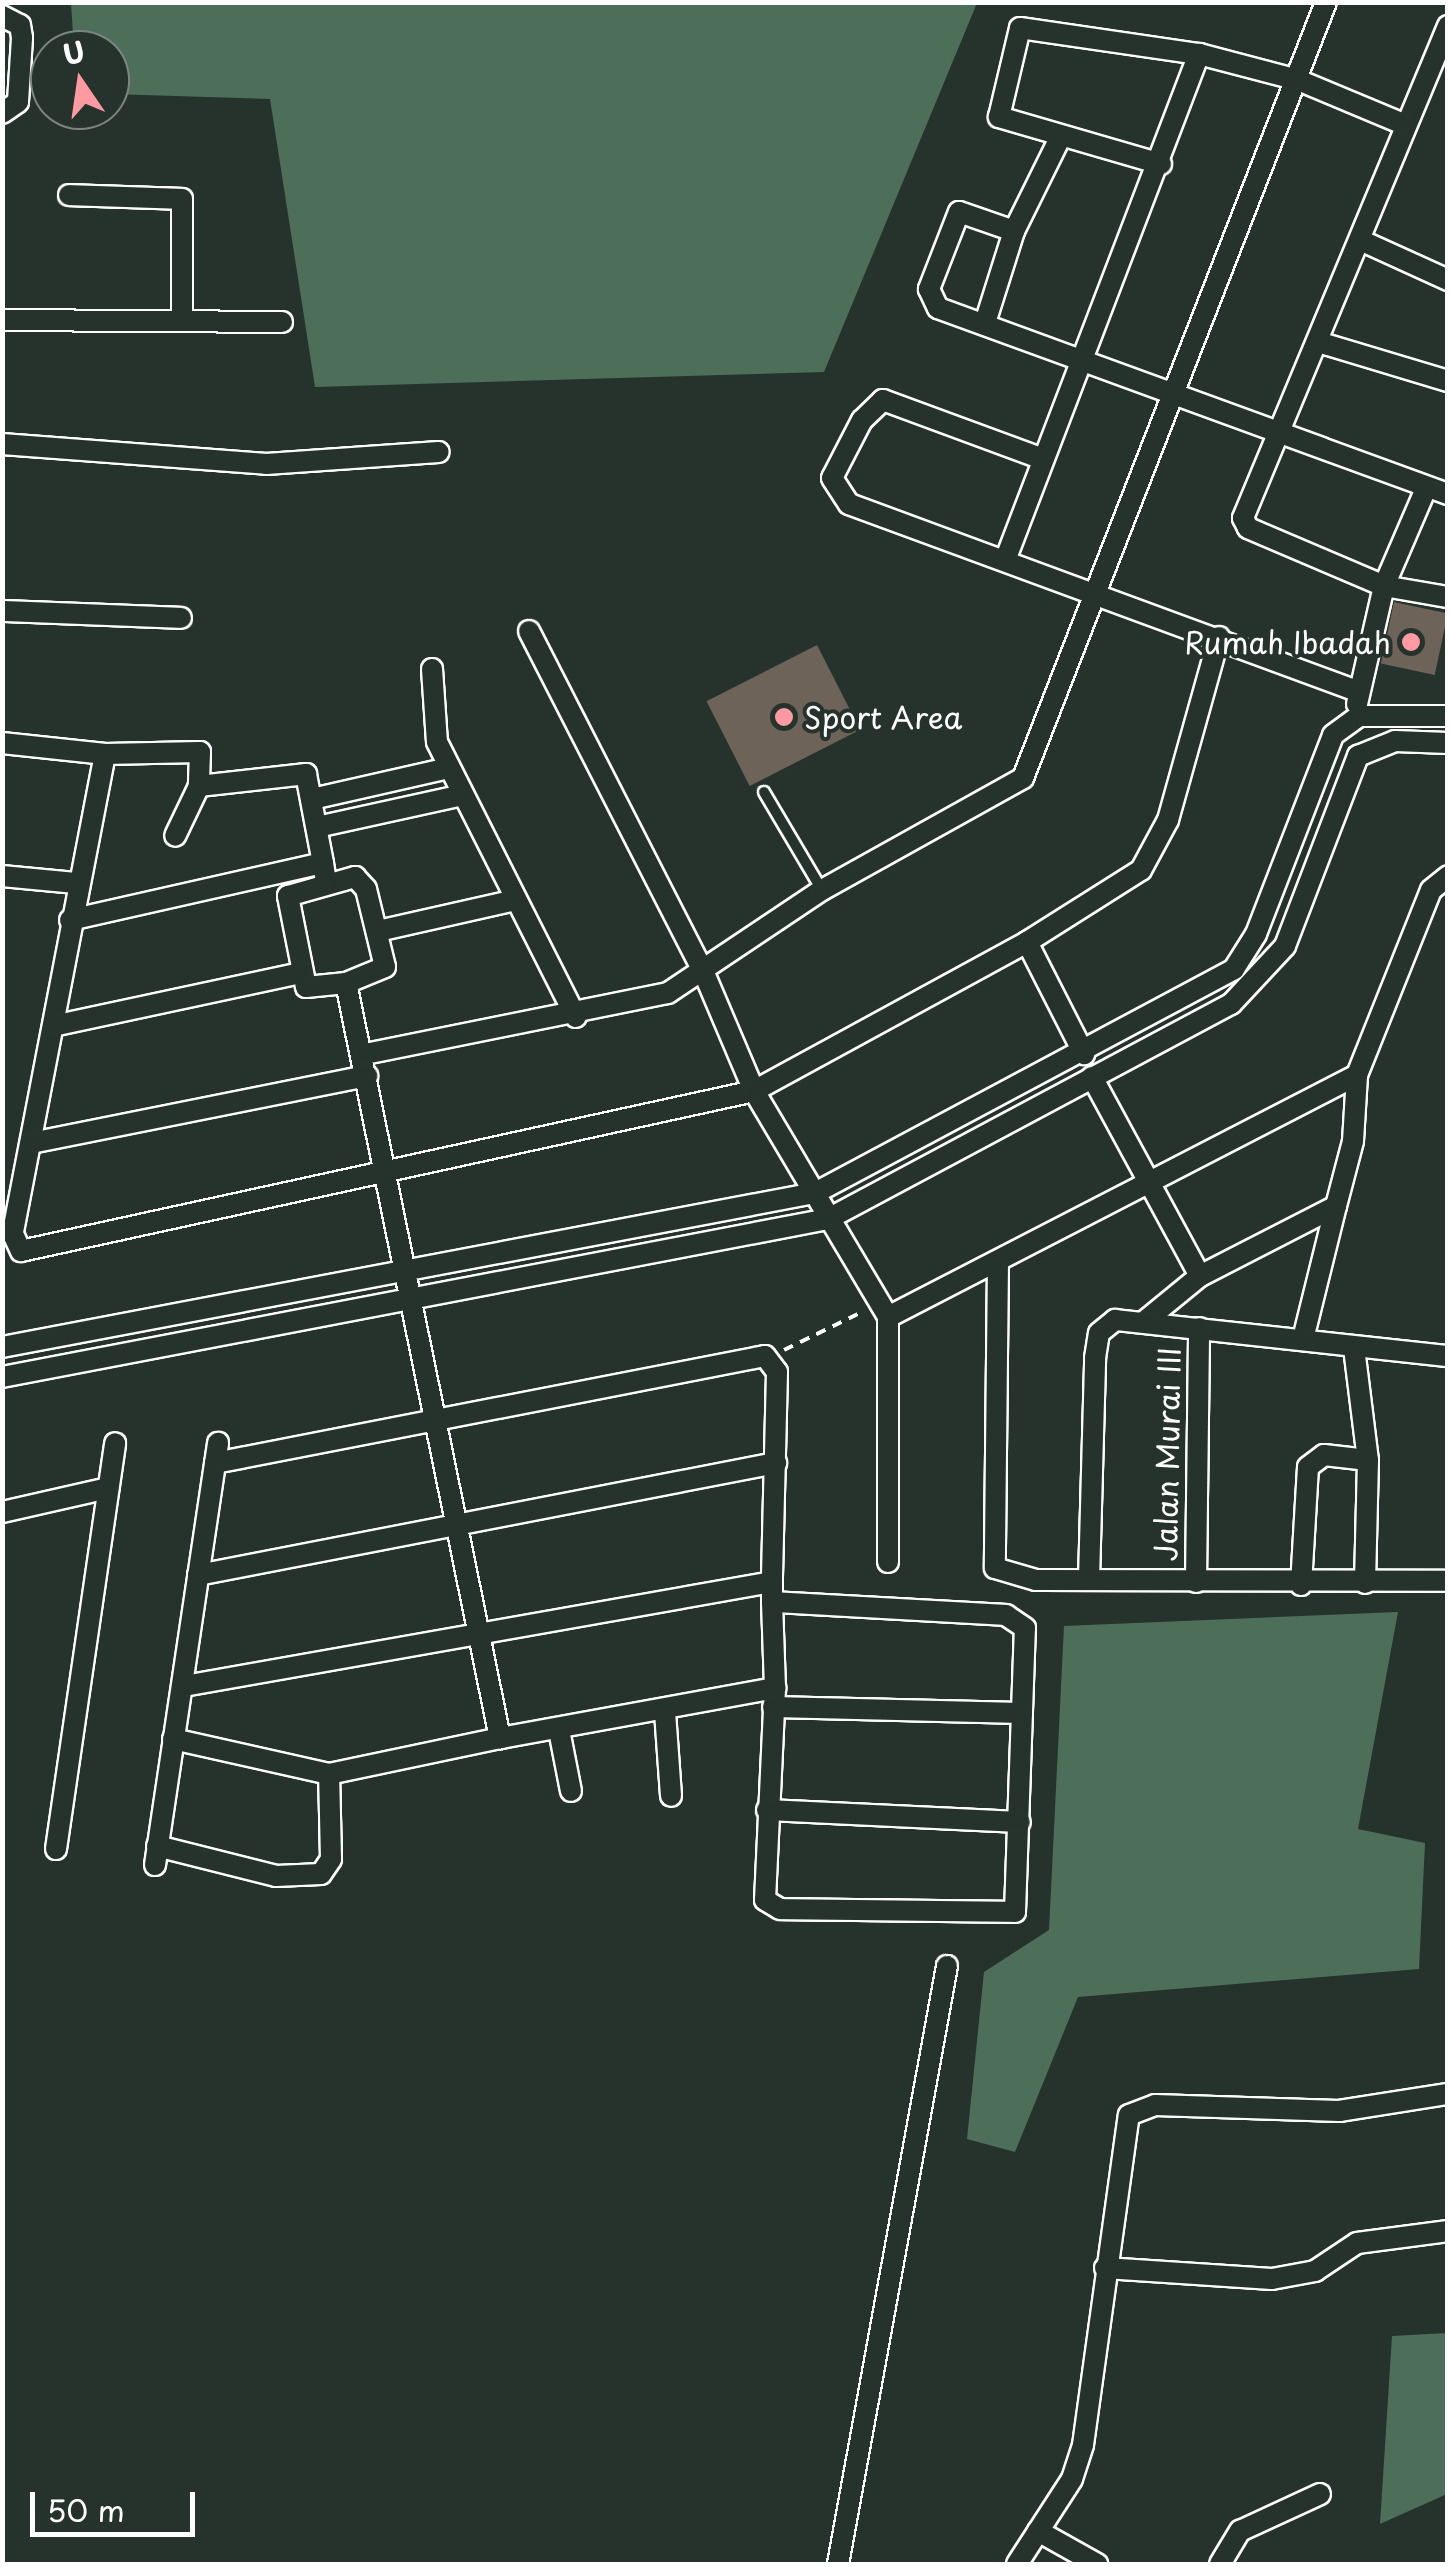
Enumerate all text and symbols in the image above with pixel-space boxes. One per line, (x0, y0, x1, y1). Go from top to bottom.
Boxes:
text: U (58, 29, 89, 76)
north arrow (30, 30, 130, 130)
place label: Rumah Ibadah (1182, 624, 1391, 660)
marker: Rumah Ibadah (1400, 631, 1422, 653)
place label: Sport Area (804, 699, 964, 735)
marker: Sport Area (773, 706, 795, 728)
street label: Jalan Murai III (1147, 1347, 1187, 1561)
scale bar (35, 2472, 200, 2534)
text: 50 m (47, 2487, 125, 2532)

